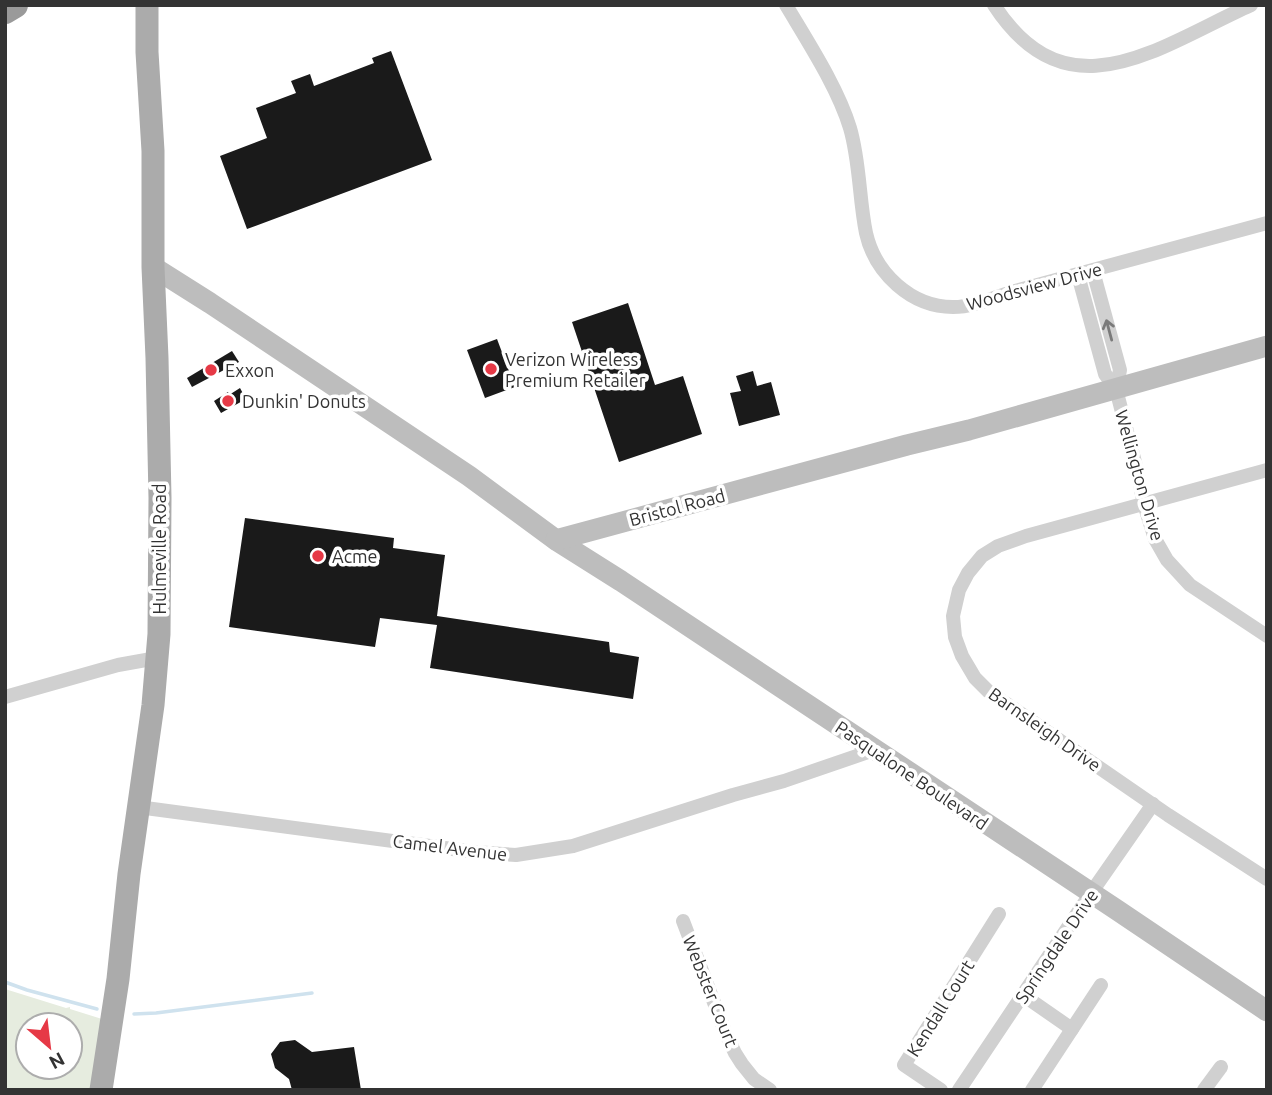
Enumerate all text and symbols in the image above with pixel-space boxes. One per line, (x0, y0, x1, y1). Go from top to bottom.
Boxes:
street label: Woodsview Drive (964, 258, 1104, 314)
one-way arrow (1102, 319, 1115, 342)
place label: Verizon Wireless Premium Retailer (505, 349, 646, 390)
place label: Exxon (225, 360, 274, 380)
marker: Verizon Wireless Premium Retailer (483, 361, 499, 377)
marker: Exxon (203, 362, 219, 378)
place label: Dunkin' Donuts (242, 391, 366, 411)
marker: Dunkin' Donuts (220, 393, 236, 409)
street label: Wellington Drive (1112, 407, 1168, 543)
street label: Hulmeville Road (149, 483, 169, 615)
street label: Bristol Road (627, 485, 727, 529)
place label: Acme (332, 546, 378, 566)
marker: Acme (310, 548, 326, 564)
street label: Barnsleigh Drive (985, 683, 1105, 775)
street label: Pasqualone Boulevard (832, 717, 992, 833)
street label: Camel Avenue (392, 830, 508, 864)
street label: Springdale Drive (1011, 885, 1101, 1007)
street label: Webster Court (680, 932, 742, 1050)
street label: Kendall Court (902, 956, 978, 1060)
north arrow (14, 1011, 84, 1081)
text: N (46, 1048, 68, 1074)

